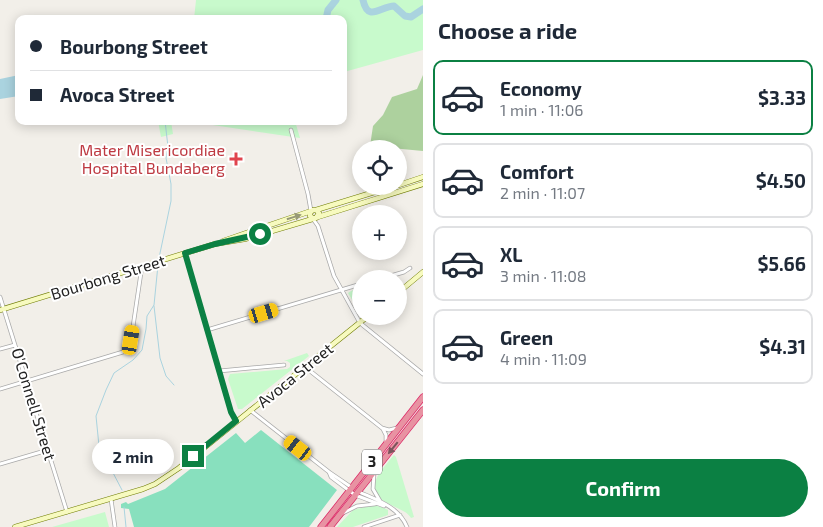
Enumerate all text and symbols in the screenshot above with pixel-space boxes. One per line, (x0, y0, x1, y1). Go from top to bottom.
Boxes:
text: Choose a ride (438, 17, 577, 43)
text: Bourbong Street (60, 35, 208, 58)
icon: car (440, 75, 485, 120)
text: Economy (500, 77, 582, 100)
text: Avoca Street (60, 83, 174, 106)
text: $3.33 (758, 86, 806, 109)
text: 1 min · 11:06 (500, 100, 583, 119)
place label: Mater Misericordiae Hospital Bundaberg (79, 140, 225, 177)
map controls (352, 140, 407, 325)
button: locate (352, 140, 407, 195)
marker: Mater Misericordiae Hospital Bundaberg (229, 152, 243, 166)
icon: car (440, 158, 485, 203)
text: Comfort (500, 160, 574, 183)
text: $4.50 (756, 169, 806, 192)
text: 2 min · 11:07 (500, 183, 585, 202)
button: + (352, 205, 407, 260)
one-way arrow (287, 213, 302, 221)
route start (249, 223, 271, 245)
icon: car (440, 241, 485, 286)
text: XL (500, 243, 522, 266)
street label: Bourbong Street (48, 250, 168, 303)
text: $5.66 (757, 252, 806, 275)
text: 3 min · 11:08 (500, 266, 587, 285)
button: − (352, 270, 407, 325)
car (247, 301, 280, 325)
car (121, 324, 140, 356)
icon: car (440, 324, 485, 369)
text: Green (500, 326, 553, 349)
text: $4.31 (759, 335, 806, 358)
street label: Avoca Street (253, 338, 336, 411)
street label: O'Connell Street (8, 345, 61, 462)
text: 4 min · 11:09 (500, 349, 587, 368)
car (281, 433, 314, 463)
callout: 2 min (93, 438, 176, 474)
one-way arrow (387, 441, 398, 454)
route end (182, 445, 204, 467)
text: 2 min (113, 447, 153, 466)
road number: 3 (362, 450, 382, 474)
button: Confirm (438, 459, 808, 517)

